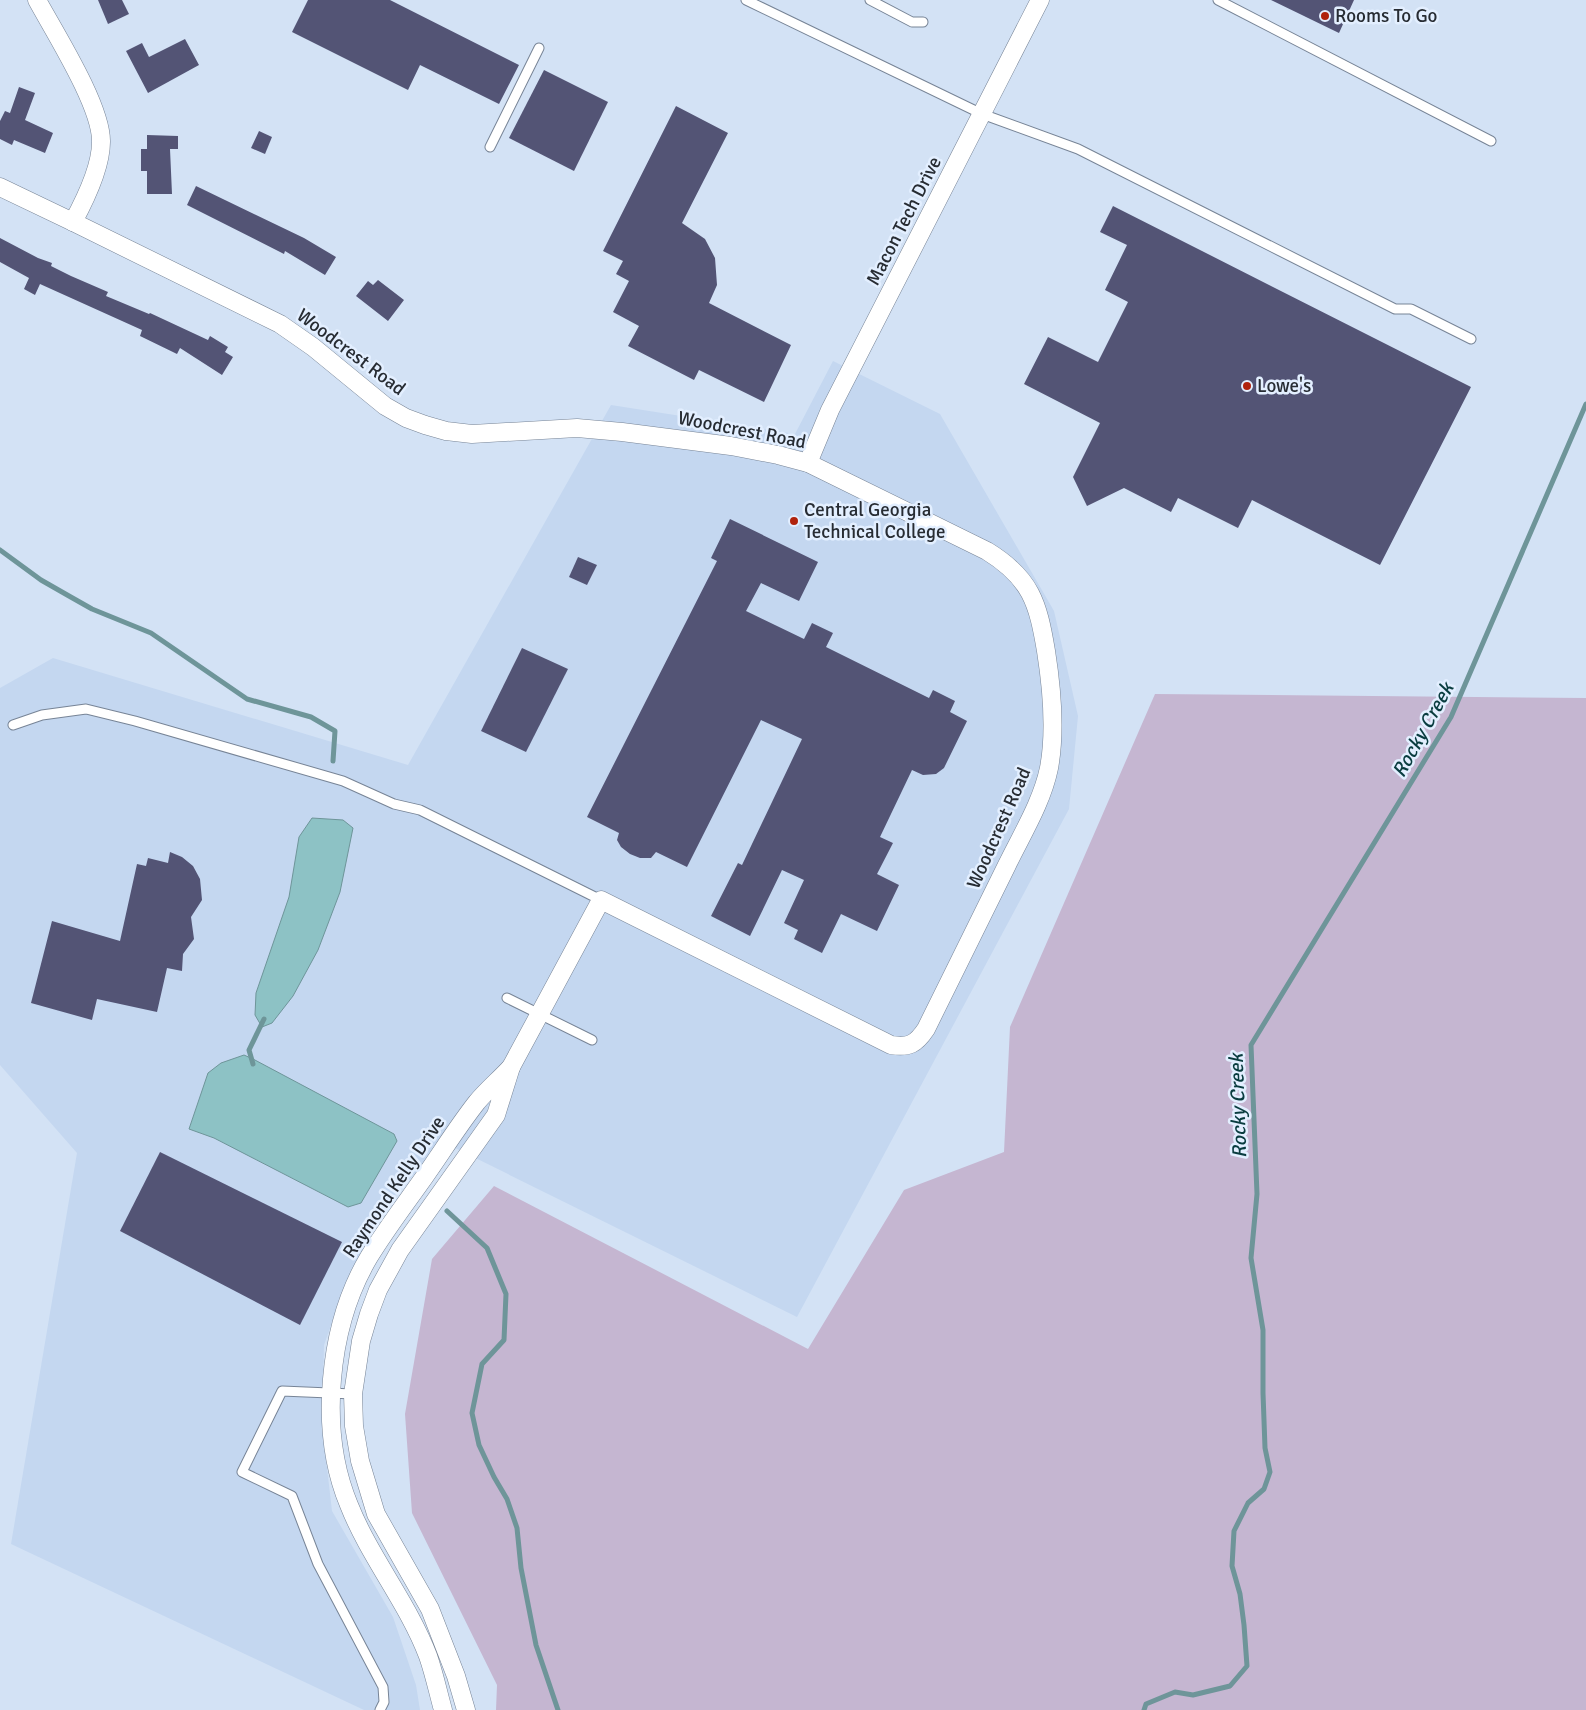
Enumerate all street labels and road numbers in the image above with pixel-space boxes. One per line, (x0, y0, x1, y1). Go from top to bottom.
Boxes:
street label: Macon Tech Drive (861, 153, 947, 289)
street label: Woodcrest Road (292, 303, 410, 401)
street label: Woodcrest Road (676, 406, 808, 454)
street label: Woodcrest Road (962, 764, 1036, 892)
street label: Raymond Kelly Drive (338, 1111, 450, 1263)

